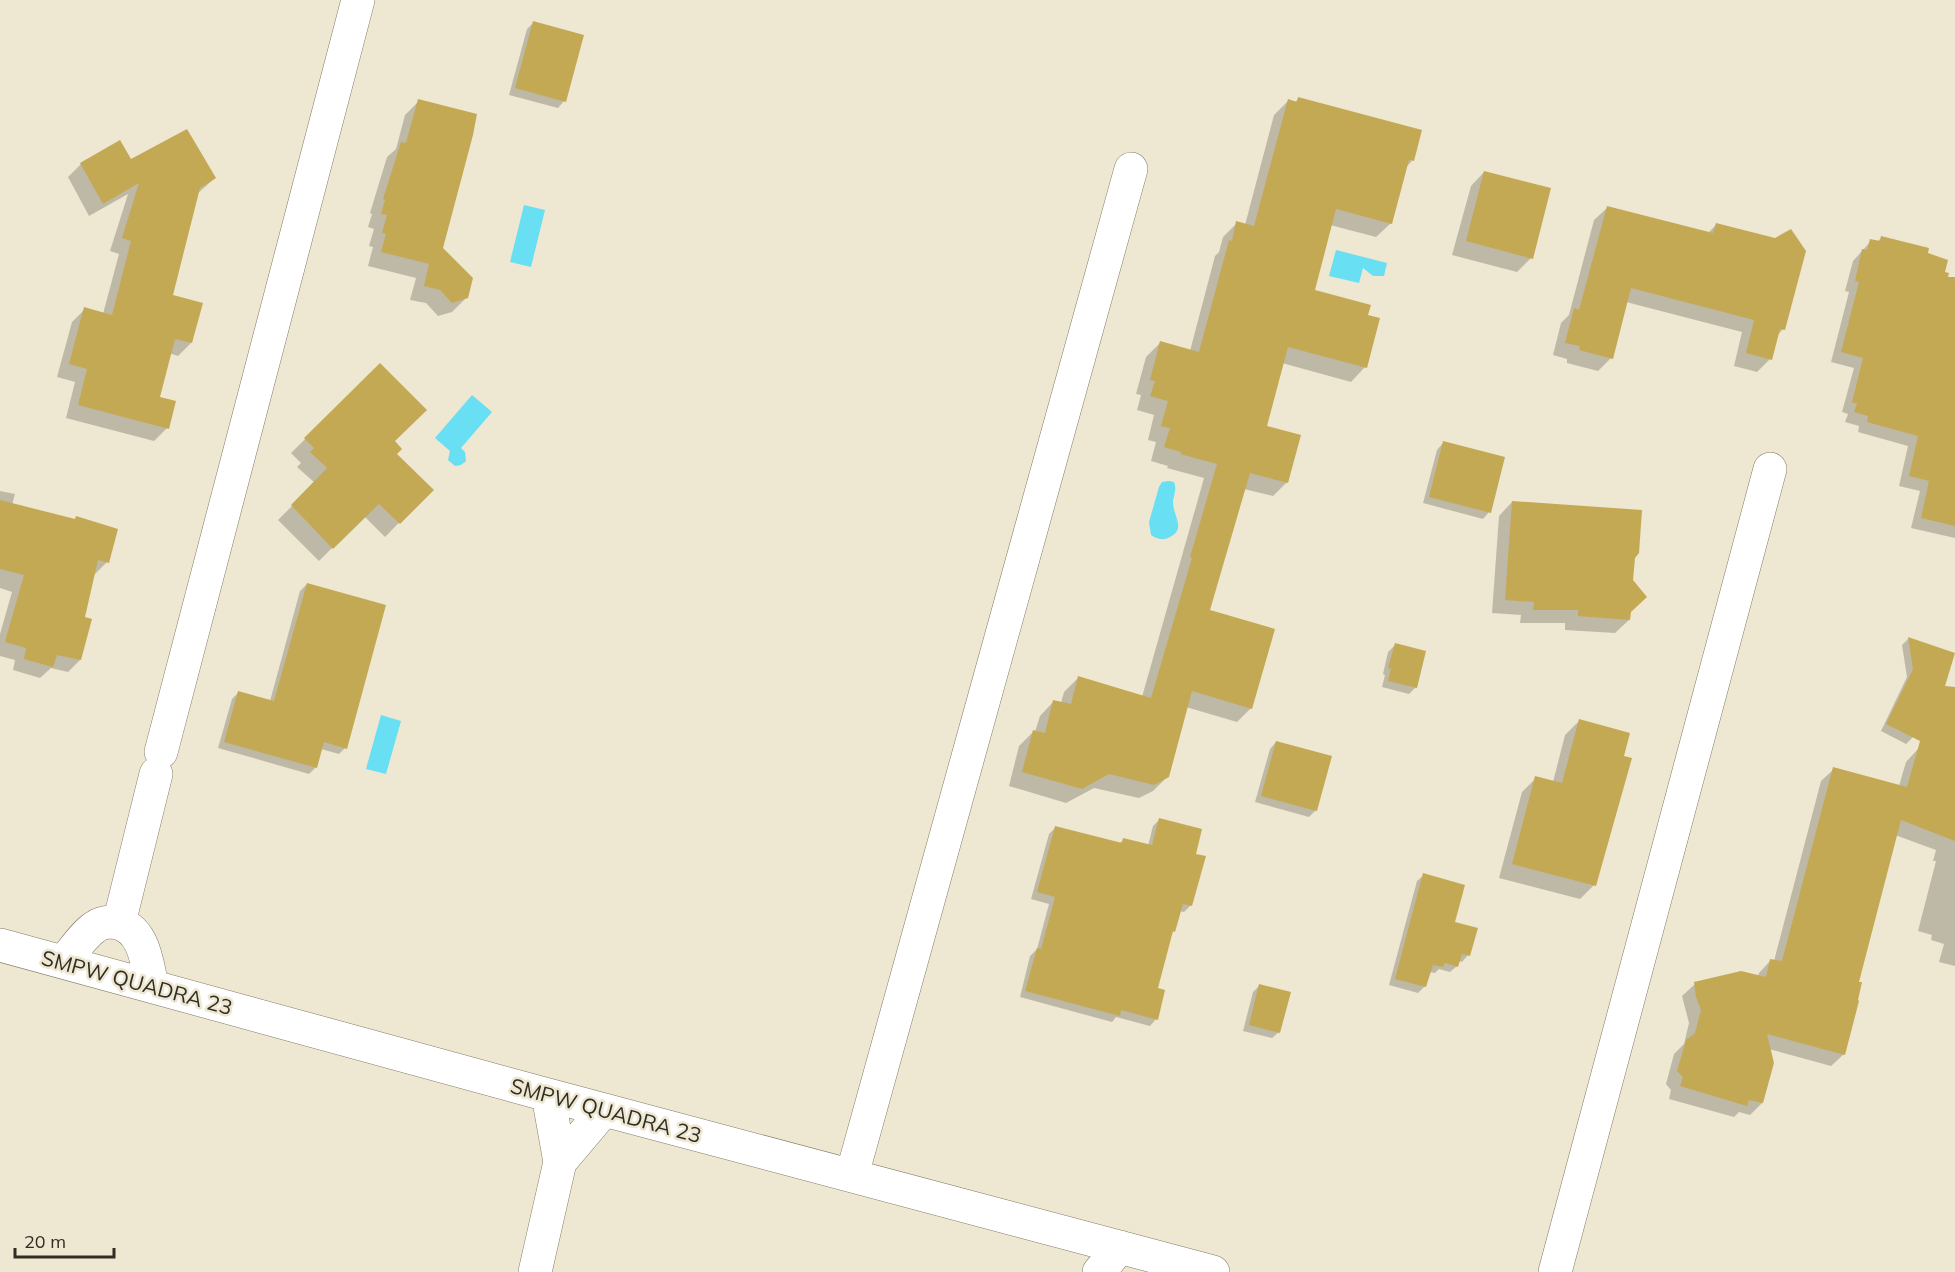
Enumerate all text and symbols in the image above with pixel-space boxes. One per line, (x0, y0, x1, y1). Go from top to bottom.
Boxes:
street label: SMPW QUADRA 23 (39, 944, 235, 1020)
street label: SMPW QUADRA 23 (508, 1072, 704, 1148)
scale bar (15, 1221, 114, 1259)
text: 20 m (24, 1230, 66, 1253)

